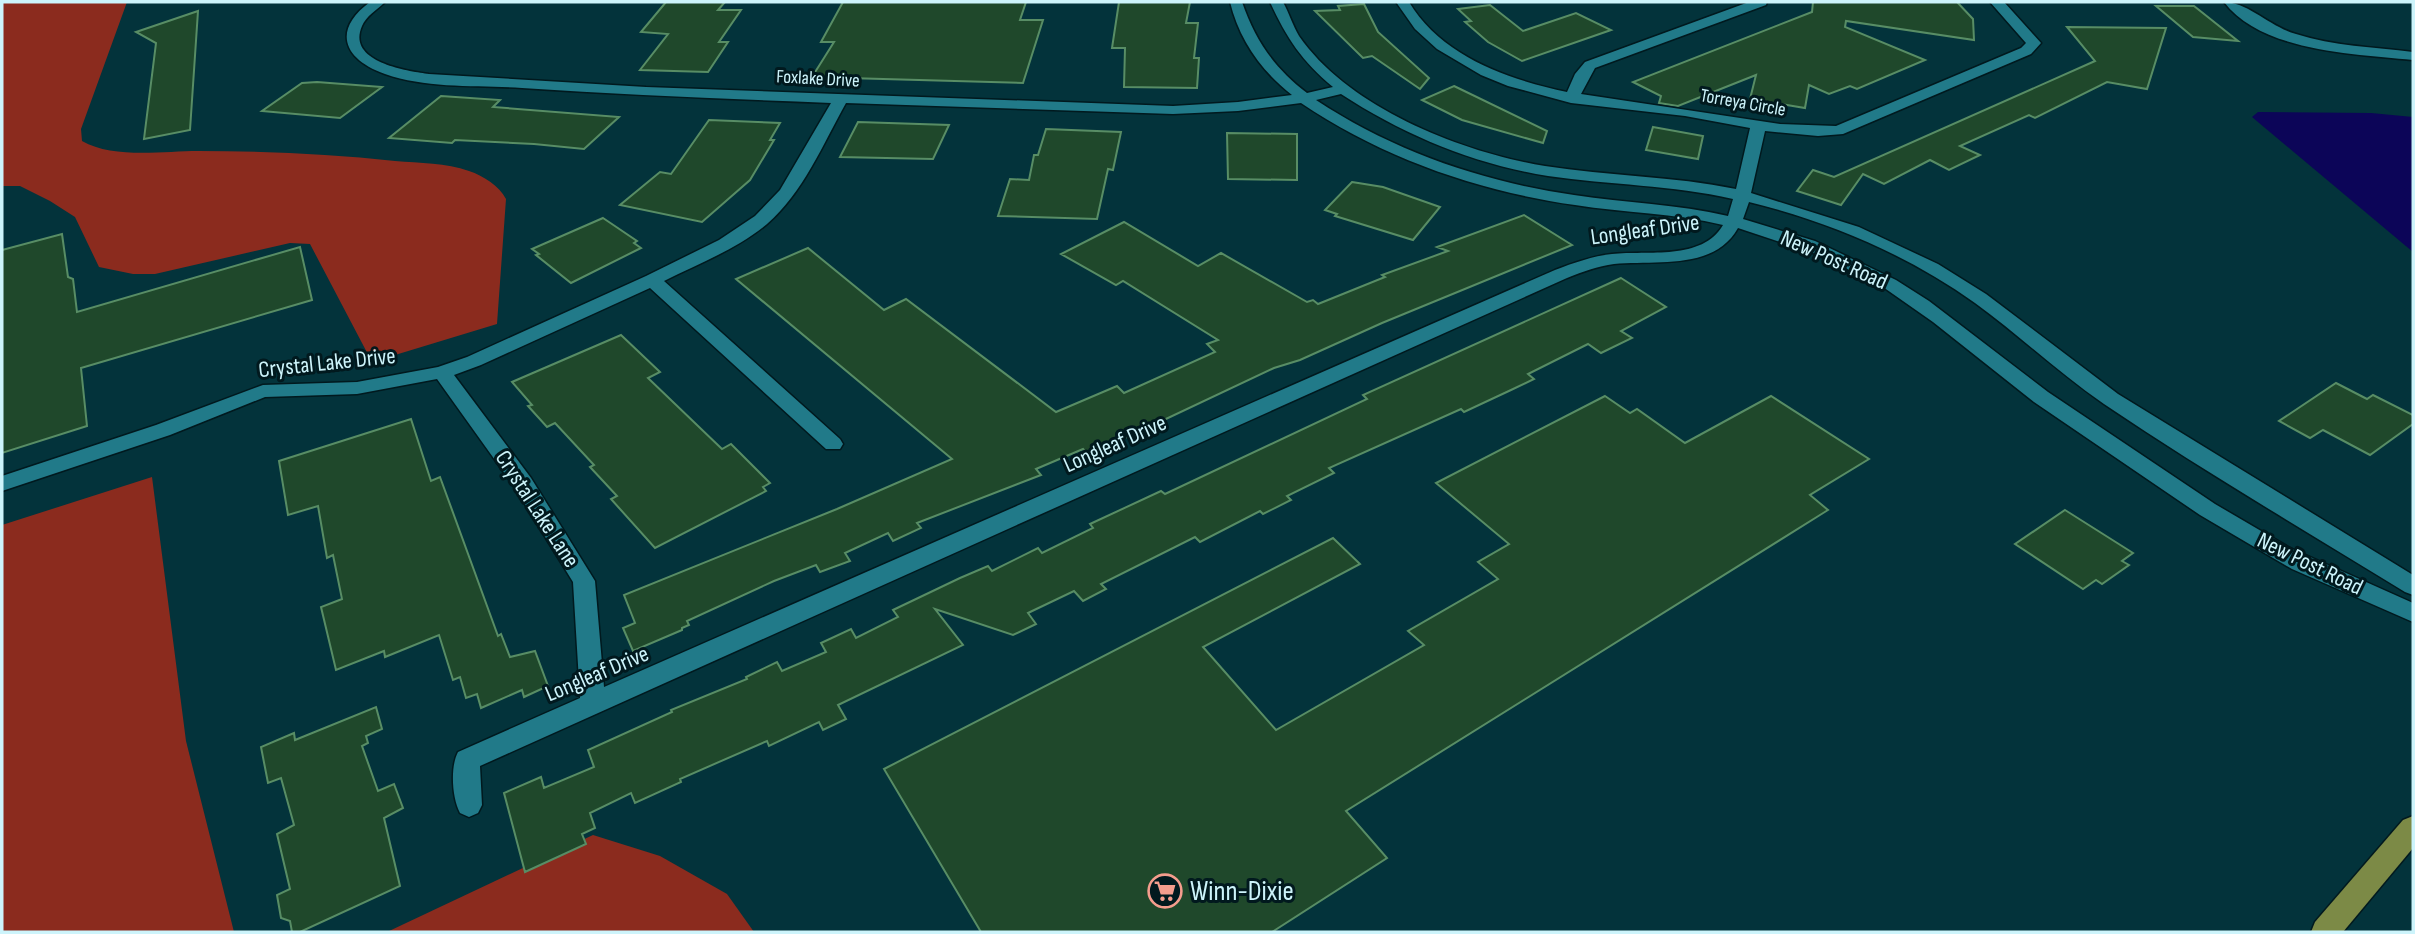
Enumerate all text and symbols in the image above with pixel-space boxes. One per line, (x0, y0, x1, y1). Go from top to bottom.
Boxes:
street label: Foxlake Drive (776, 65, 860, 93)
street label: Torreya Circle (1698, 84, 1788, 122)
street label: Longleaf Drive (1589, 209, 1701, 251)
street label: New Post Road (1776, 224, 1892, 296)
street label: Crystal Lake Drive (257, 342, 397, 384)
street label: Longleaf Drive (1059, 409, 1171, 479)
street label: Crystal Lake Lane (489, 445, 585, 573)
street label: New Post Road (2253, 526, 2367, 602)
street label: Longleaf Drive (541, 640, 653, 708)
supermarket icon: Winn-Dixie (1146, 872, 1184, 910)
place label: Winn-Dixie (1190, 875, 1294, 908)

